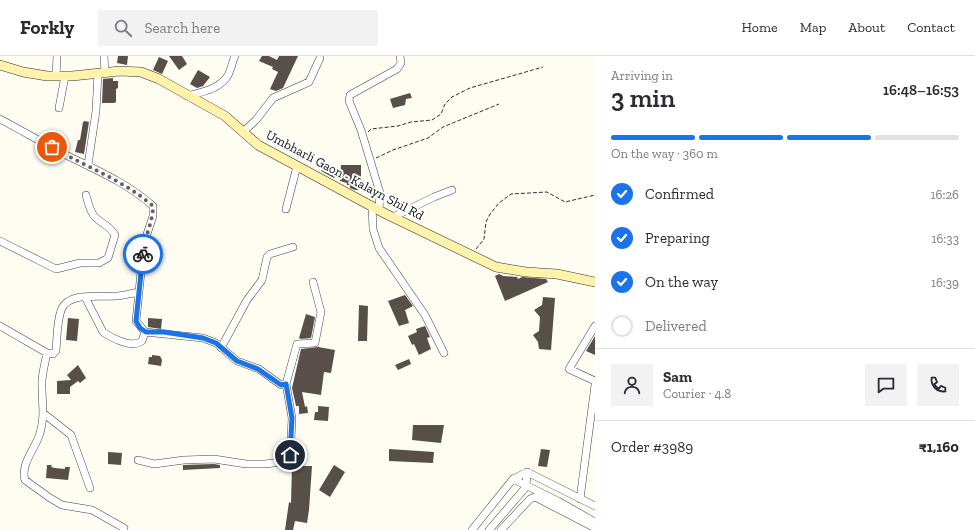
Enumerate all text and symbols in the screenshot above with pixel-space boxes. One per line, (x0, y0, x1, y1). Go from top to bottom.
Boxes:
search box (98, 10, 378, 46)
text: Forkly (20, 16, 74, 39)
icon: search (112, 17, 134, 39)
text: Search here (144, 19, 220, 37)
text: Home (742, 19, 778, 36)
text: Map (800, 19, 826, 36)
text: About (848, 19, 885, 36)
text: Contact (907, 19, 955, 36)
text: Arriving in (611, 68, 673, 83)
text: 16:48–16:53 (883, 81, 959, 99)
text: 3 min (611, 82, 675, 114)
street label: Umbharli Gaon - Kalayn Shil Rd (264, 127, 426, 223)
pin (35, 130, 69, 164)
icon: bag (41, 136, 63, 158)
text: On the way · 360 m (611, 146, 718, 161)
icon: check (611, 183, 633, 205)
text: Confirmed (645, 185, 714, 203)
text: 16:26 (931, 187, 959, 202)
icon: check (611, 227, 633, 249)
text: Preparing (645, 229, 710, 247)
text: 16:33 (931, 231, 959, 246)
courier (123, 234, 163, 274)
icon: bike (132, 243, 154, 265)
icon: check (611, 271, 633, 293)
text: On the way (645, 273, 718, 291)
text: 16:39 (931, 275, 959, 290)
text: Delivered (645, 317, 707, 335)
button: person (611, 364, 653, 406)
button: chat (865, 364, 907, 406)
button: phone (917, 364, 959, 406)
text: Sam (663, 368, 692, 386)
text: Courier · 4.8 (663, 386, 731, 401)
pin (273, 438, 307, 472)
text: Order #3989 (611, 438, 693, 456)
text: ₹1,160 (919, 438, 959, 456)
icon: home (279, 444, 301, 466)

